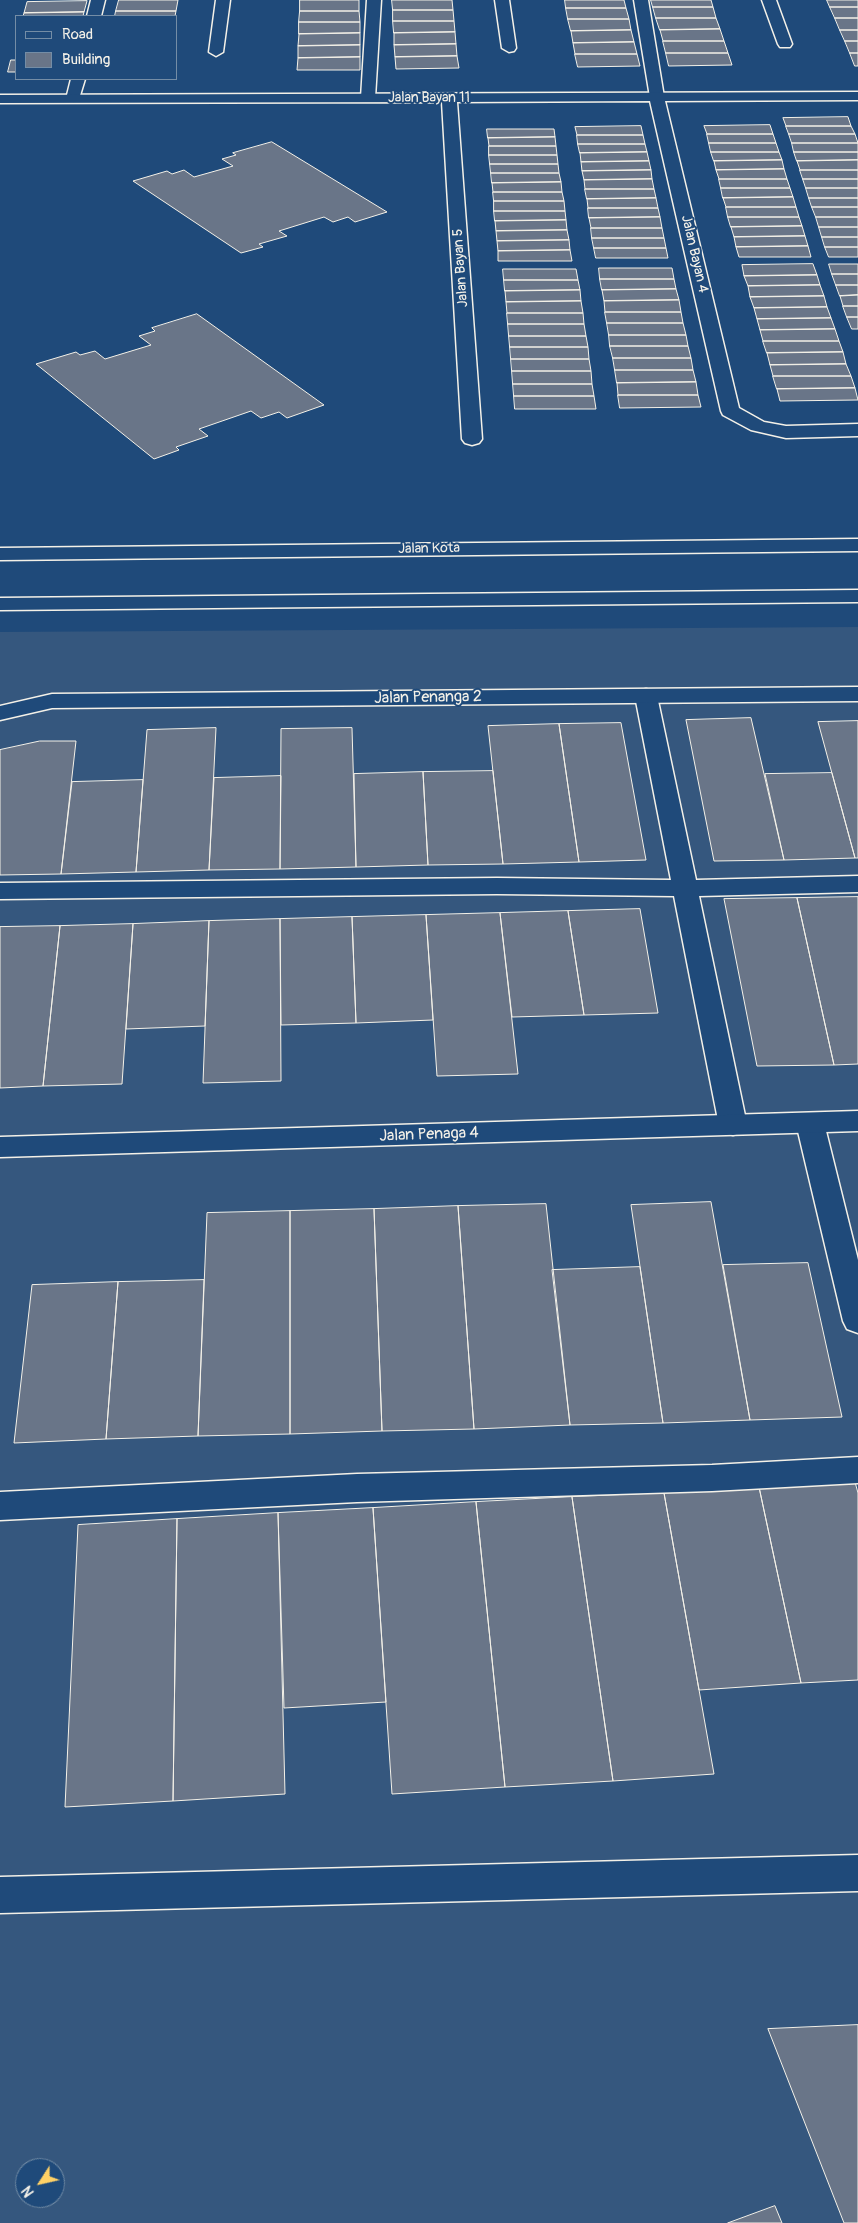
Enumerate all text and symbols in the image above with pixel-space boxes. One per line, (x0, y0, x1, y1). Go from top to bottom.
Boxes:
legend (15, 15, 178, 80)
text: Road (62, 25, 93, 44)
text: Building (62, 50, 110, 69)
street label: Jalan Bayan 11 (388, 90, 470, 106)
street label: Jalan Bayan 4 (677, 214, 711, 294)
street label: Jalan Bayan 5 (450, 228, 472, 308)
street label: Jalan Kota (398, 540, 460, 558)
street label: Jalan Penanga 2 (374, 687, 482, 709)
street label: Jalan Penaga 4 (379, 1124, 479, 1146)
north arrow (15, 2158, 65, 2208)
text: N (18, 2183, 38, 2200)

